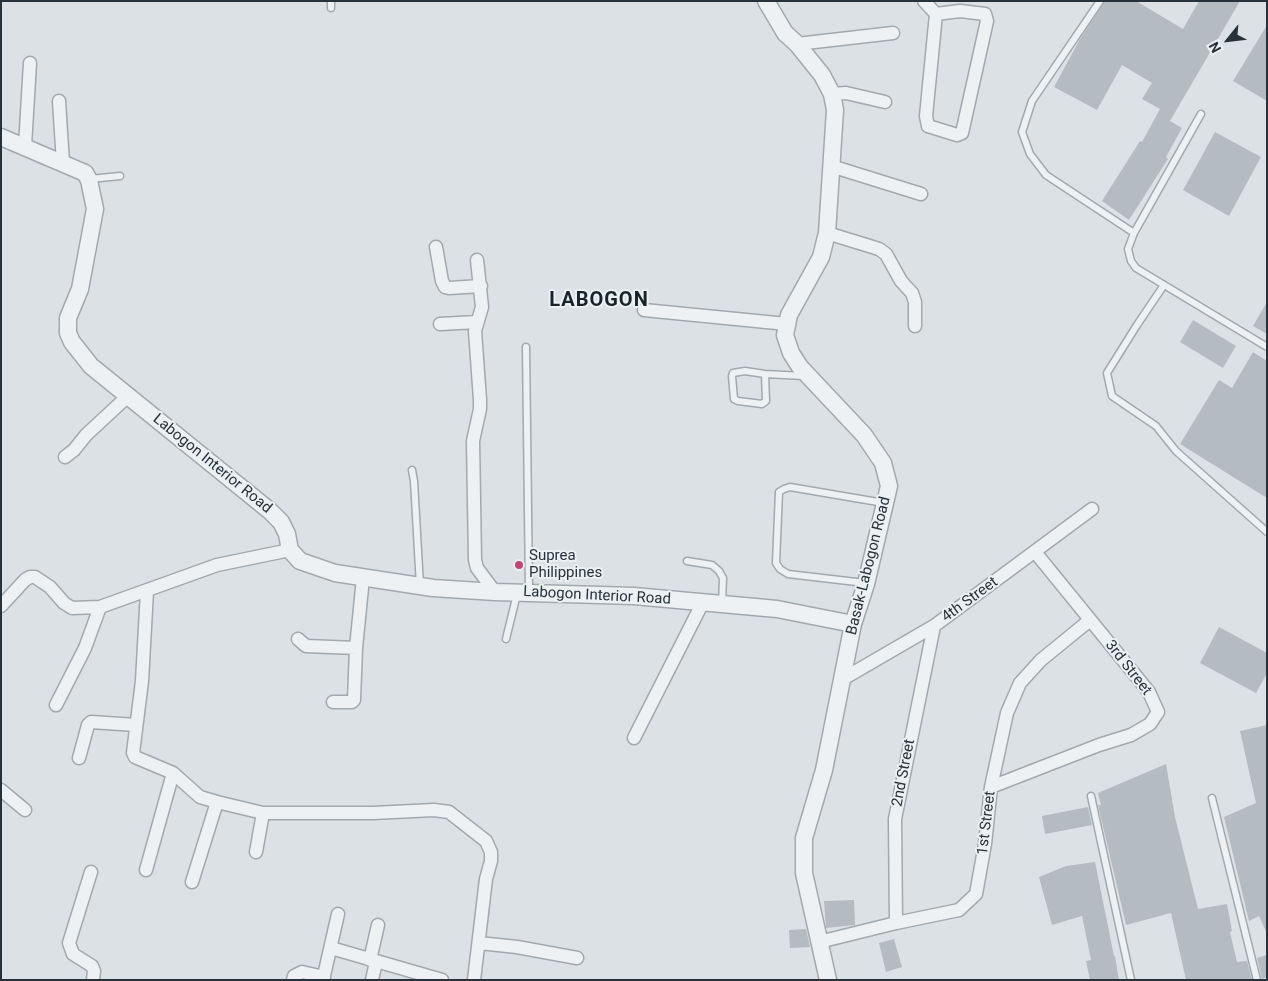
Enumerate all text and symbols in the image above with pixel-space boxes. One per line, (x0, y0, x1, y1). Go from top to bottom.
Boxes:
north arrow (1203, 15, 1253, 65)
text: N (1205, 39, 1224, 55)
district label: LABOGON (548, 289, 650, 313)
street label: Labogon Interior Road (149, 410, 275, 518)
street label: Basak-Labogon Road (843, 495, 895, 637)
place label: Suprea Philippines (529, 547, 602, 582)
marker: Suprea Philippines (513, 559, 525, 571)
street label: 4th Street (938, 574, 1002, 626)
street label: Labogon Interior Road (523, 583, 671, 609)
street label: 3rd Street (1101, 637, 1155, 699)
street label: 2nd Street (889, 738, 919, 808)
street label: 1st Street (974, 790, 1000, 856)

